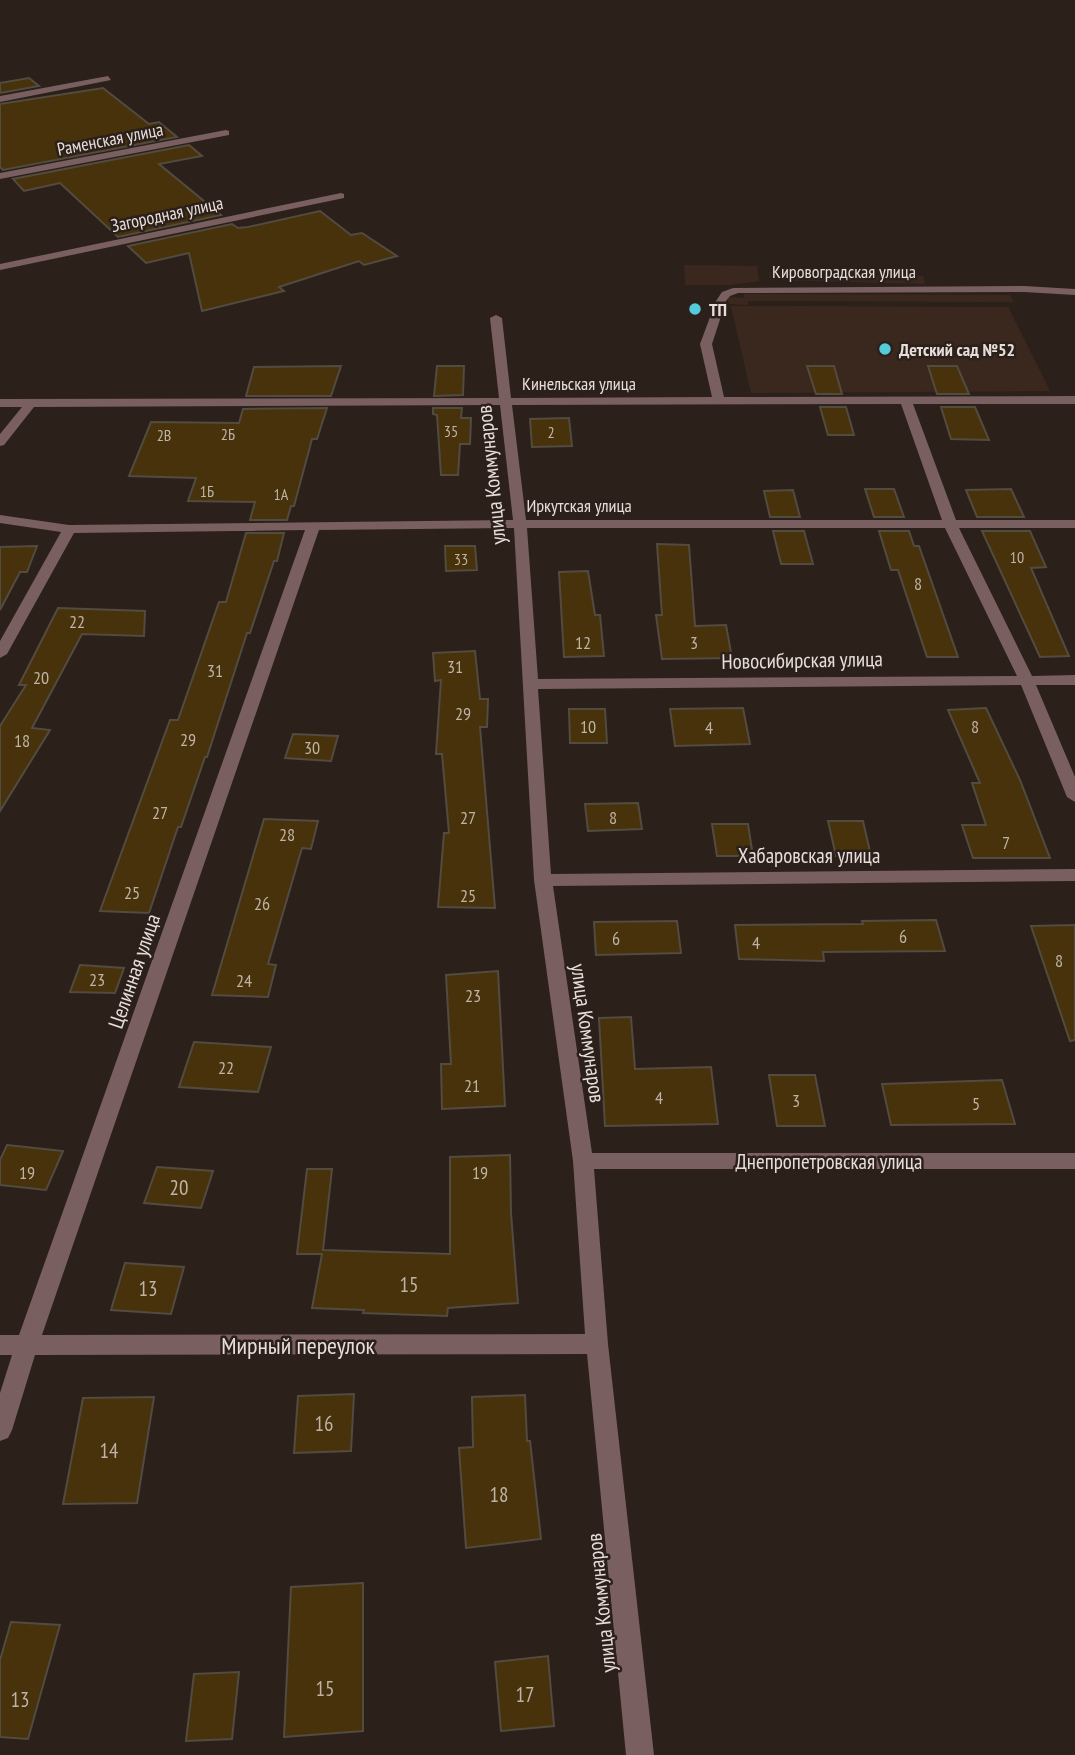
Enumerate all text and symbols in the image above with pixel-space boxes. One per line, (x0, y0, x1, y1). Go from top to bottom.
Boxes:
street label: Раменская улица (55, 117, 165, 161)
street label: Загородная улица (109, 191, 225, 237)
street label: Кировоградская улица (772, 260, 916, 283)
place label: ТП (709, 298, 727, 321)
marker: ТП (687, 301, 703, 317)
place label: Детский сад №52 (899, 338, 1015, 361)
marker: Детский сад №52 (877, 341, 893, 357)
street label: Кинельская улица (522, 372, 636, 395)
street label: улица Коммунаров (470, 404, 512, 546)
house number: 35 (444, 421, 458, 441)
house number: 2 (547, 422, 555, 442)
house number: 2Б (221, 424, 235, 444)
house number: 2В (157, 425, 171, 445)
house number: 1Б (200, 481, 214, 501)
house number: 1А (274, 484, 289, 504)
street label: Иркутская улица (526, 494, 632, 517)
house number: 10 (1010, 547, 1024, 567)
house number: 33 (454, 549, 468, 569)
house number: 8 (914, 572, 922, 595)
house number: 22 (69, 610, 85, 633)
house number: 12 (575, 631, 591, 654)
house number: 3 (690, 631, 698, 654)
street label: Новосибирская улица (721, 645, 883, 675)
house number: 31 (447, 655, 463, 678)
house number: 31 (207, 659, 223, 682)
house number: 20 (33, 666, 49, 689)
house number: 29 (455, 702, 471, 725)
house number: 10 (580, 715, 596, 738)
house number: 8 (971, 715, 979, 738)
house number: 4 (705, 716, 713, 739)
house number: 29 (180, 728, 196, 751)
house number: 18 (14, 729, 30, 752)
house number: 30 (304, 736, 320, 759)
house number: 27 (152, 801, 168, 824)
house number: 27 (460, 806, 476, 829)
house number: 8 (609, 806, 617, 829)
house number: 28 (279, 823, 295, 846)
house number: 7 (1002, 831, 1010, 854)
street label: Хабаровская улица (738, 842, 880, 869)
house number: 25 (124, 881, 140, 904)
house number: 25 (460, 884, 476, 907)
house number: 26 (254, 892, 270, 915)
street label: Целинная улица (102, 910, 166, 1032)
house number: 6 (899, 925, 907, 948)
house number: 6 (612, 927, 620, 950)
house number: 4 (752, 931, 760, 954)
house number: 8 (1055, 949, 1063, 972)
street label: улица Коммунаров (565, 962, 611, 1104)
house number: 23 (89, 968, 105, 991)
house number: 24 (236, 969, 252, 992)
house number: 23 (465, 984, 481, 1007)
house number: 22 (218, 1056, 234, 1079)
house number: 21 (464, 1074, 480, 1097)
house number: 4 (655, 1086, 663, 1109)
house number: 3 (792, 1089, 800, 1112)
house number: 5 (972, 1092, 980, 1115)
street label: Днепропетровская улица (735, 1148, 923, 1175)
house number: 19 (19, 1161, 35, 1184)
house number: 19 (472, 1161, 488, 1184)
house number: 20 (170, 1174, 188, 1201)
house number: 15 (400, 1271, 418, 1298)
house number: 13 (139, 1275, 157, 1302)
street label: Мирный переулок (221, 1330, 376, 1361)
house number: 16 (315, 1410, 333, 1437)
house number: 14 (100, 1437, 119, 1464)
house number: 18 (490, 1481, 508, 1508)
street label: улица Коммунаров (580, 1532, 622, 1674)
house number: 15 (316, 1675, 334, 1702)
house number: 17 (516, 1681, 534, 1708)
house number: 13 (11, 1686, 29, 1713)

